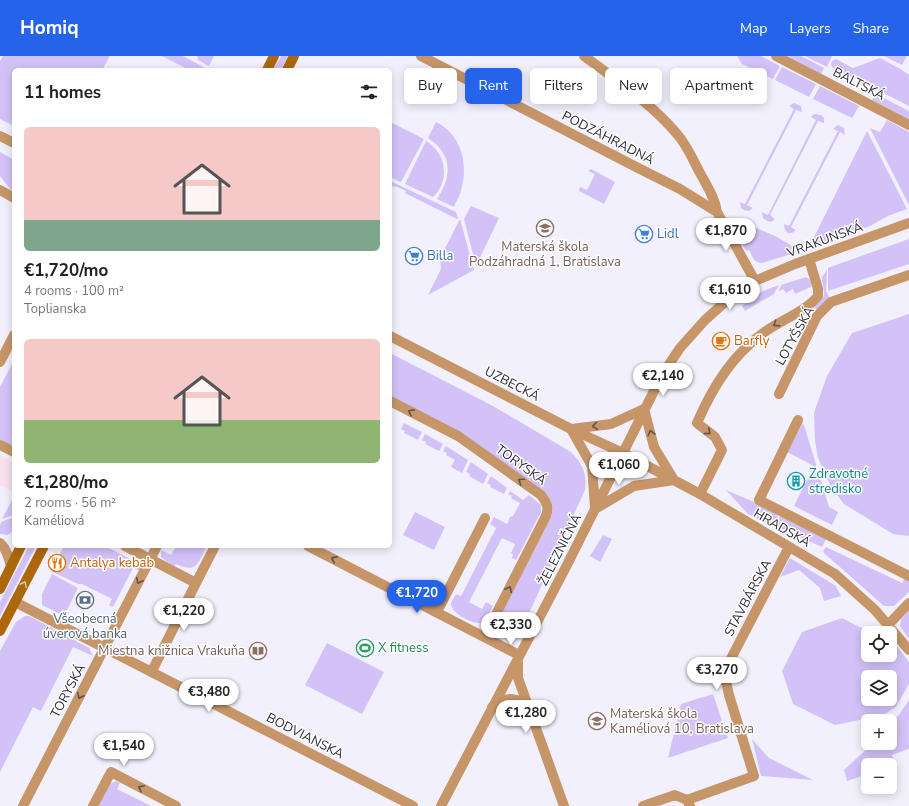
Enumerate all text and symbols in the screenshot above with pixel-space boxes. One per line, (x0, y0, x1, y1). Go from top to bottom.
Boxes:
text: Homiq (20, 15, 79, 41)
text: Map (740, 19, 767, 38)
text: Layers (789, 19, 831, 38)
text: Share (853, 19, 889, 38)
street label: BALTSKÁ (830, 62, 889, 105)
chip: Buy (404, 68, 457, 104)
chip: Rent (465, 68, 522, 104)
chip: Filters (530, 68, 597, 104)
chip: New (605, 68, 662, 104)
chip: Apartment (670, 68, 767, 104)
text: 11 homes (24, 81, 101, 104)
icon: filters (358, 81, 380, 103)
street label: PODZÁHRADNÁ (559, 106, 658, 169)
icon: home (166, 153, 238, 225)
street label: VRAKUNSKÁ (783, 217, 866, 262)
school or university icon: Materská škola Podzáhradná 1, Bratislava (535, 218, 555, 238)
pin: €1,870 (693, 218, 759, 252)
text: €1,870 (705, 222, 747, 240)
supermarket icon: Lidl (634, 224, 654, 244)
place label: Lidl (657, 225, 679, 243)
place label: Materská škola Podzáhradná 1, Bratislava (469, 238, 621, 271)
supermarket icon: Billa (404, 246, 424, 266)
place label: Billa (427, 247, 453, 265)
text: €1,720/mo (24, 259, 108, 282)
pin: €1,610 (697, 277, 763, 311)
text: €1,610 (709, 281, 751, 299)
text: 4 rooms · 100 m² (24, 282, 124, 300)
text: Toplianska (24, 300, 86, 318)
street label: LOTYŠSKÁ (771, 302, 819, 369)
one-way arrow (773, 319, 780, 327)
cafe icon: Barfly (711, 331, 731, 351)
place label: Barfly (734, 332, 770, 350)
street label: UZBECKÁ (481, 362, 543, 406)
pin: €2,140 (630, 363, 696, 397)
icon: home (166, 365, 238, 437)
text: €2,140 (642, 367, 684, 385)
one-way arrow (408, 409, 415, 417)
one-way arrow (592, 421, 598, 430)
one-way arrow (704, 428, 711, 435)
one-way arrow (647, 430, 655, 436)
street label: TORYSKÁ (492, 440, 551, 490)
pin: €1,060 (586, 452, 652, 486)
text: €1,060 (598, 456, 640, 474)
place label: Zdravotné stredisko (809, 465, 868, 498)
text: €1,280/mo (24, 471, 108, 494)
building icon: Zdravotné stredisko (786, 471, 806, 491)
one-way arrow (518, 478, 525, 486)
text: 2 rooms · 56 m² (24, 494, 116, 512)
street label: HRADSKÁ (750, 504, 815, 552)
street label: ŽELEZNIČNÁ (533, 510, 586, 589)
text: Kaméliová (24, 512, 85, 530)
restaurant icon: Antalya kebab (47, 553, 67, 573)
place label: Antalya kebab (70, 554, 154, 572)
one-way arrow (331, 556, 338, 564)
street label: STAVBÁRSKA (719, 556, 776, 640)
one-way arrow (137, 576, 144, 584)
pin: €1,720 (384, 580, 450, 614)
one-way arrow (19, 581, 27, 588)
text: €1,720 (396, 584, 438, 602)
one-way arrow (504, 586, 512, 593)
bank icon: Všeobecná úverová banka (75, 590, 95, 610)
pin: €1,220 (151, 598, 217, 632)
text: €1,220 (163, 602, 205, 620)
place label: Všeobecná úverová banka (43, 610, 127, 643)
pin: €2,330 (478, 612, 544, 646)
text: €2,330 (490, 616, 532, 634)
map controls (861, 626, 897, 794)
button: locate (861, 626, 897, 662)
sports icon: X fitness (355, 638, 375, 658)
place label: X fitness (378, 639, 428, 657)
library icon: Miestna knižnica Vrakuňa (248, 641, 268, 661)
place label: Miestna knižnica Vrakuňa (98, 642, 245, 660)
pin: €3,270 (684, 657, 750, 691)
street label: TORYSKÁ (45, 660, 90, 721)
text: €3,270 (696, 661, 738, 679)
button: layers (861, 670, 897, 706)
pin: €3,480 (176, 679, 242, 713)
text: €3,480 (188, 683, 230, 701)
one-way arrow (77, 692, 84, 699)
pin: €1,280 (493, 700, 559, 734)
text: €1,280 (505, 704, 547, 722)
place label: Materská škola Kaméliová 10, Bratislava (610, 705, 754, 738)
street label: BODVIANSKA (263, 709, 347, 764)
school or university icon: Materská škola Kaméliová 10, Bratislava (587, 711, 607, 731)
button: + (861, 714, 897, 750)
pin: €1,540 (91, 733, 157, 767)
text: €1,540 (103, 737, 145, 755)
button: − (861, 758, 897, 794)
one-way arrow (138, 785, 145, 793)

